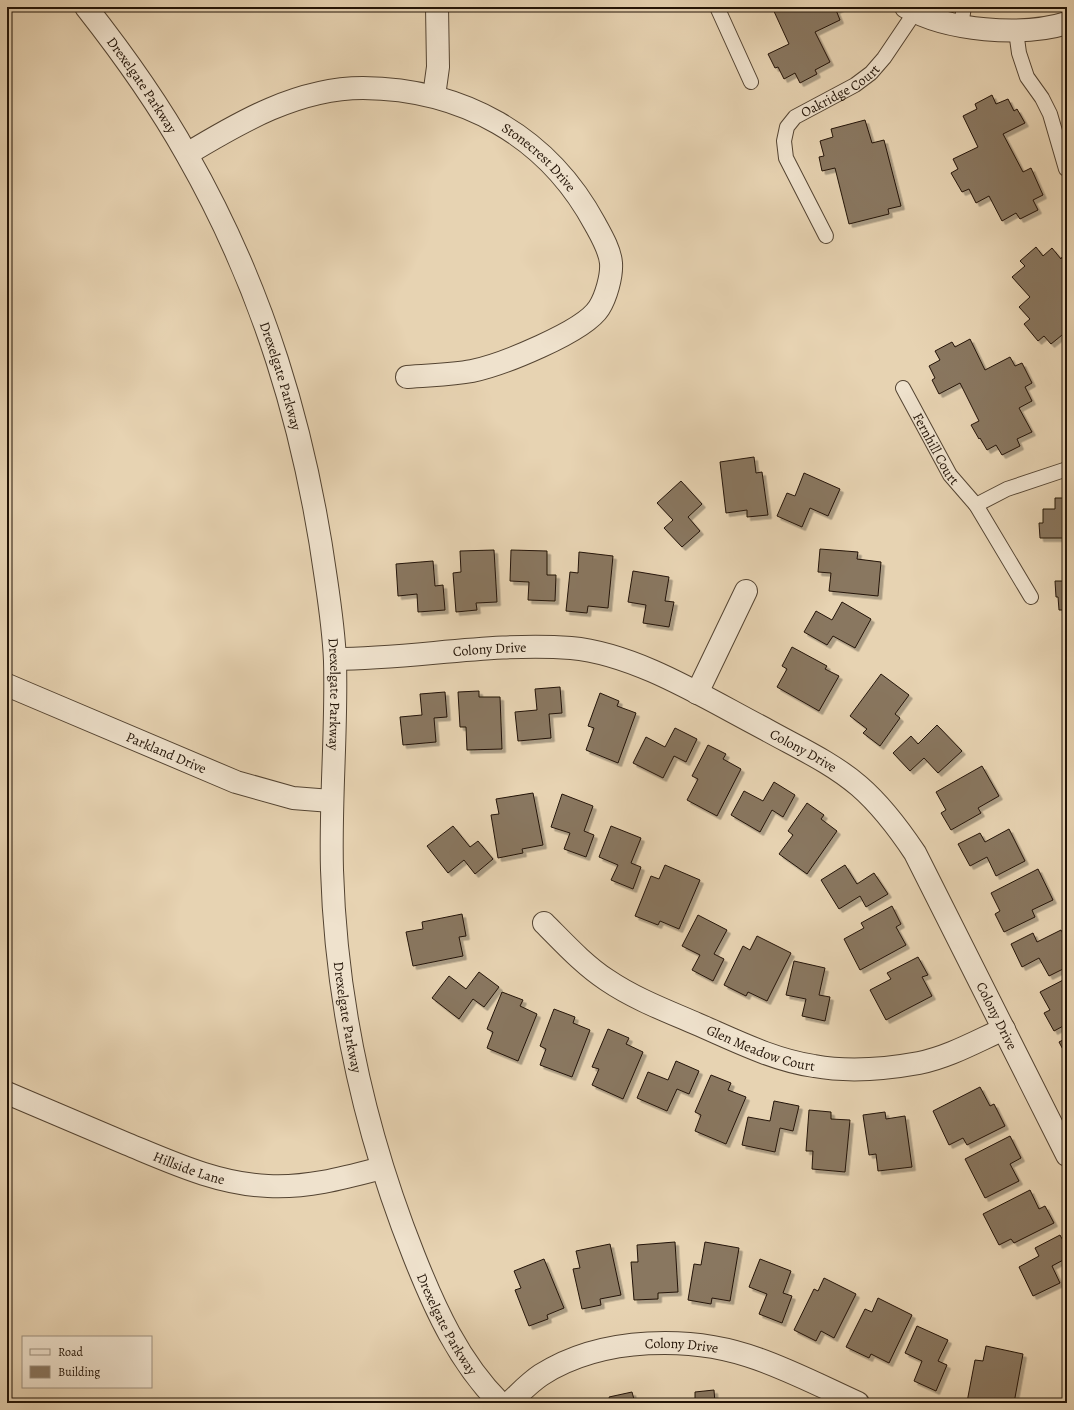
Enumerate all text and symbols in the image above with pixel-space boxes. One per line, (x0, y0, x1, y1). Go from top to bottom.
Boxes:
street label: Drexelgate Parkway (103, 33, 182, 137)
street label: Oakridge Court (797, 60, 884, 122)
street label: Stonecrest Drive (498, 118, 581, 195)
street label: Drexelgate Parkway (255, 319, 306, 433)
street label: Fernhill Court (908, 409, 964, 489)
street label: Drexelgate Parkway (324, 637, 345, 752)
street label: Colony Drive (452, 637, 527, 661)
street label: Colony Drive (767, 724, 841, 776)
street label: Parkland Drive (123, 727, 209, 778)
street label: Drexelgate Parkway (329, 960, 367, 1075)
street label: Colony Drive (972, 979, 1022, 1053)
street label: Glen Meadow Court (704, 1020, 817, 1076)
street label: Hillside Lane (150, 1146, 227, 1189)
street label: Drexelgate Parkway (412, 1270, 482, 1379)
street label: Colony Drive (644, 1333, 720, 1357)
legend (22, 1336, 152, 1388)
text: Road (58, 1344, 84, 1360)
text: Building (58, 1364, 100, 1380)

